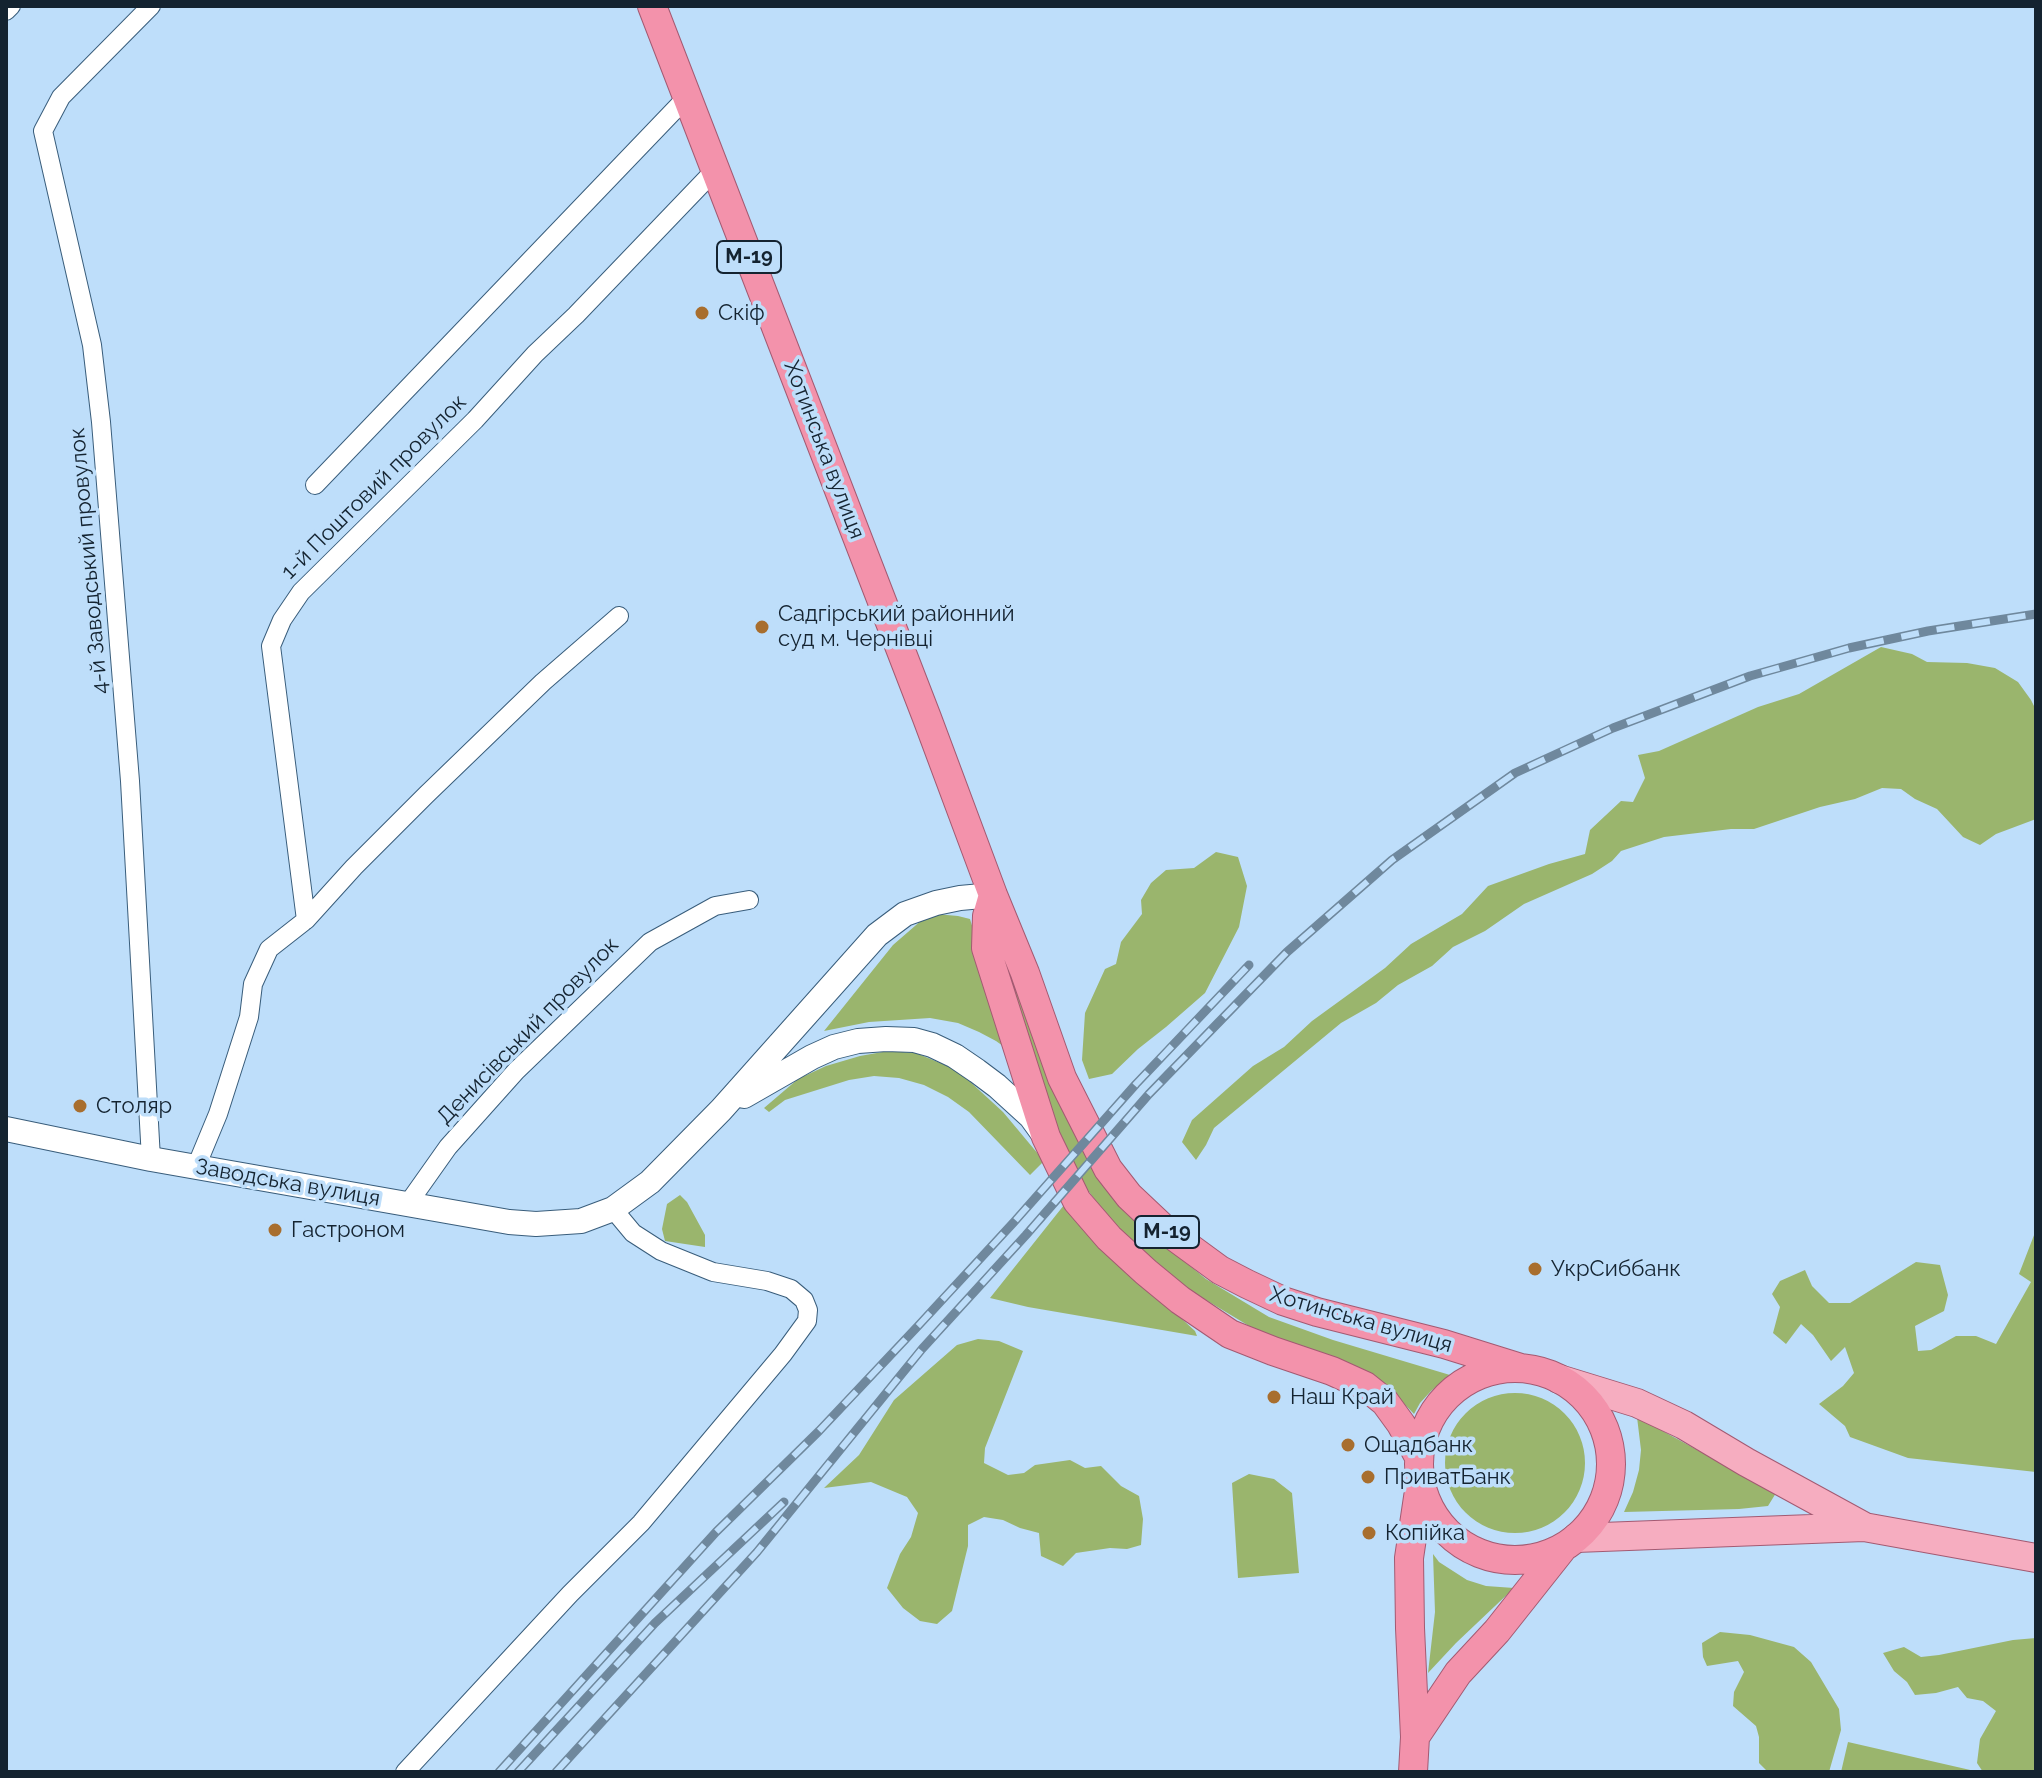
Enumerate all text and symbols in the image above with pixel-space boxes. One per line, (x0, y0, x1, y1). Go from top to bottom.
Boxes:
road number: М-19 (717, 241, 781, 273)
place label: Скіф (718, 300, 765, 326)
marker: Скіф (693, 304, 711, 322)
street label: Хотинська вулиця (778, 357, 870, 543)
street label: 1-й Поштовий провулок (276, 389, 472, 585)
street label: 4-й Заводський провулок (64, 427, 114, 695)
place label: Садгірський районний суд м. Чернівці (778, 601, 1015, 652)
marker: Садгірський районний суд м. Чернівці (753, 618, 771, 636)
street label: Денисівський провулок (432, 932, 624, 1130)
place label: Столяр (96, 1093, 172, 1119)
marker: Столяр (71, 1097, 89, 1115)
street label: Заводська вулиця (194, 1154, 382, 1212)
road number: М-19 (1135, 1216, 1199, 1248)
place label: Гастроном (291, 1217, 405, 1243)
marker: Гастроном (266, 1221, 284, 1239)
place label: УкрСиббанк (1551, 1256, 1681, 1282)
marker: УкрСиббанк (1526, 1260, 1544, 1278)
street label: Хотинська вулиця (1267, 1281, 1455, 1359)
place label: Наш Край (1290, 1384, 1394, 1410)
marker: Наш Край (1265, 1388, 1283, 1406)
place label: Ощадбанк (1364, 1432, 1473, 1458)
marker: Ощадбанк (1339, 1436, 1357, 1454)
place label: ПриватБанк (1384, 1464, 1511, 1490)
marker: ПриватБанк (1359, 1468, 1377, 1486)
place label: Копійка (1385, 1520, 1465, 1546)
marker: Копійка (1360, 1524, 1378, 1542)

